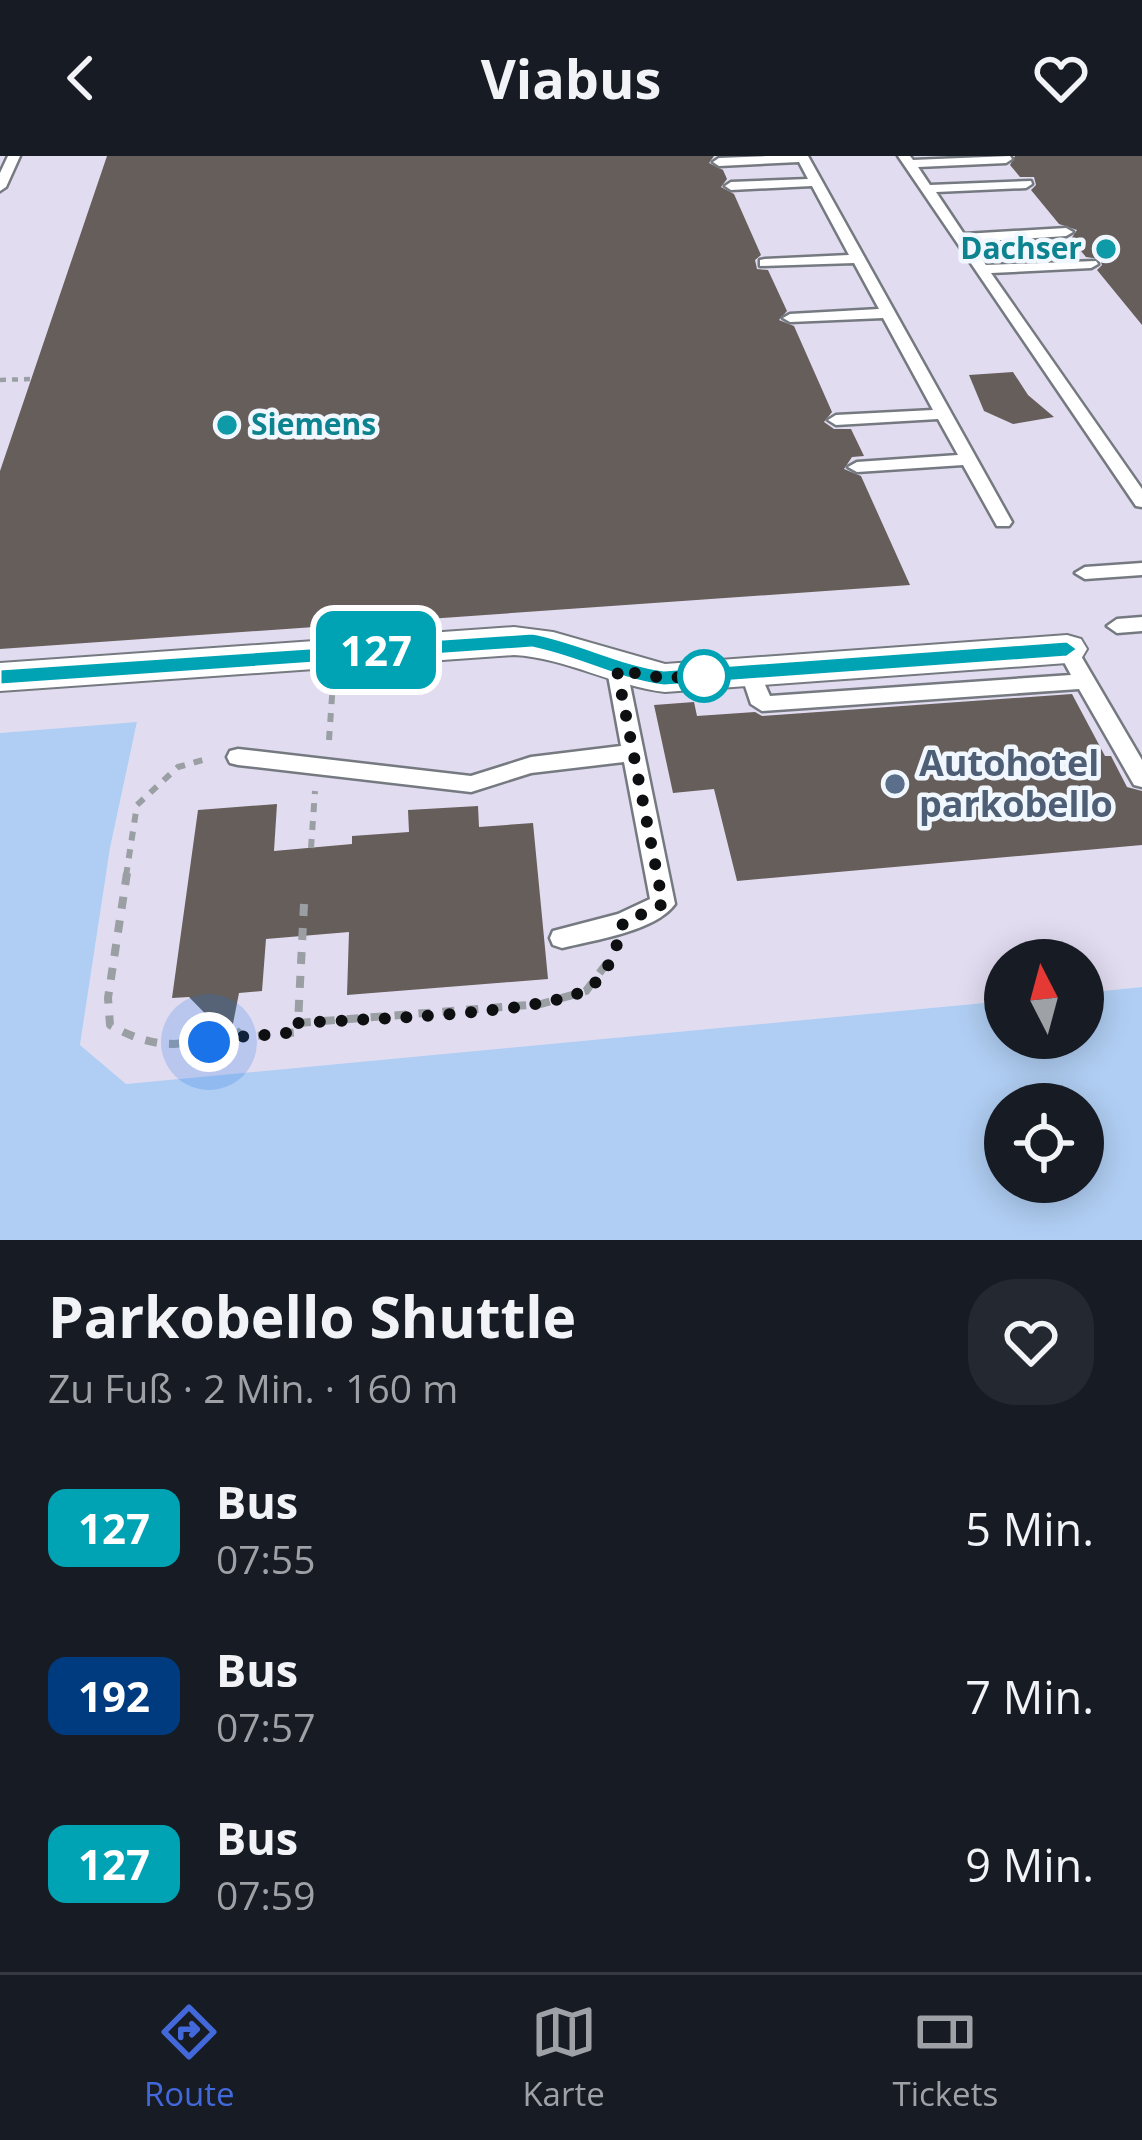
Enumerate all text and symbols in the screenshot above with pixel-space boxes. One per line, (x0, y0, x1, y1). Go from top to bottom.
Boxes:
text: Viabus (481, 41, 661, 115)
icon: back (48, 45, 114, 111)
icon: heart (1028, 45, 1094, 111)
place label: Dachser (960, 227, 1082, 268)
marker: Dachser (1093, 236, 1119, 262)
place label: Siemens (251, 403, 376, 444)
marker: Siemens (214, 412, 240, 438)
line badge: 127 (307, 611, 445, 689)
text: 127 (340, 621, 412, 678)
unlabelled marker (679, 651, 729, 701)
place label: Autohotel parkobello (919, 738, 1113, 828)
marker: Autohotel parkobello (882, 771, 908, 797)
north arrow (984, 939, 1104, 1059)
map controls (984, 939, 1104, 1203)
your location (179, 1012, 239, 1072)
button: locate (984, 1083, 1104, 1203)
text: Parkobello Shuttle (48, 1277, 576, 1355)
button: heart (968, 1279, 1094, 1405)
text: Zu Fuß · 2 Min. · 160 m (48, 1361, 458, 1414)
text: Bus (216, 1471, 298, 1532)
text: 5 Min. (965, 1498, 1094, 1559)
text: 127 (78, 1499, 150, 1556)
text: 07:55 (216, 1532, 315, 1585)
text: Bus (216, 1639, 298, 1700)
text: 7 Min. (965, 1666, 1094, 1727)
text: 192 (78, 1667, 150, 1724)
text: 07:57 (216, 1700, 315, 1753)
text: Bus (216, 1807, 298, 1868)
text: 9 Min. (965, 1834, 1094, 1895)
text: 127 (78, 1835, 150, 1892)
text: 07:59 (216, 1868, 315, 1921)
tab: Route (144, 1999, 235, 2116)
tab: Karte (522, 1999, 605, 2116)
tab: Tickets (892, 1999, 998, 2116)

